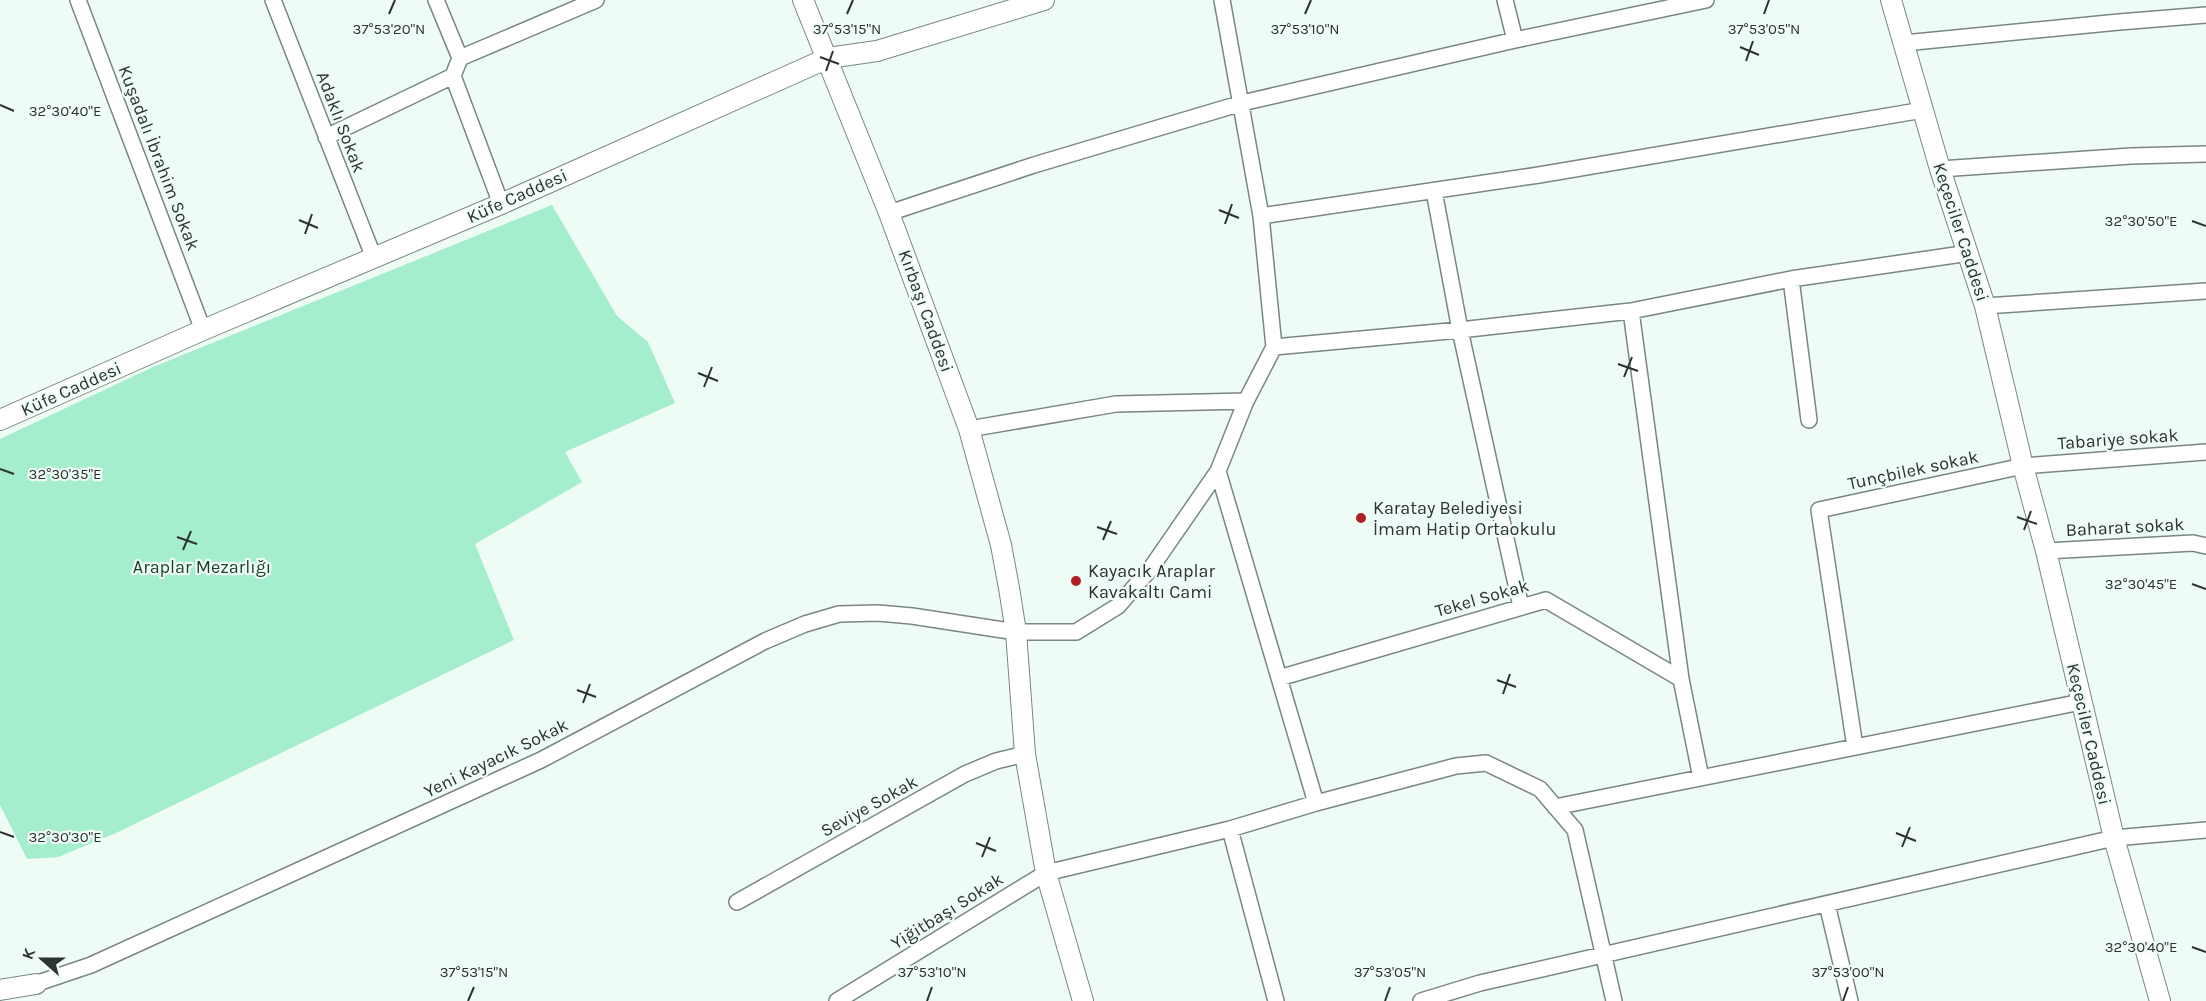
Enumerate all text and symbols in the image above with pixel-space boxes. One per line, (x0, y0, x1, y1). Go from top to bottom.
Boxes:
text: 37°53'20"N (353, 20, 425, 38)
text: 37°53'15"N (813, 20, 881, 38)
text: 37°53'10"N (1270, 20, 1340, 38)
text: 37°53'05"N (1728, 20, 1800, 38)
street label: Kuşadalı İbrahim Sokak (113, 62, 205, 254)
street label: Adaklı Sokak (312, 68, 370, 176)
text: 32°30'40"E (29, 102, 101, 120)
street label: Keçeciler Caddesi (1928, 160, 1994, 304)
street label: Küfe Caddesi (463, 164, 571, 228)
text: 32°30'50"E (2105, 212, 2177, 230)
street label: Kırbaşı Caddesi (894, 247, 958, 375)
street label: Küfe Caddesi (17, 357, 125, 421)
street label: Tabariye sokak (2057, 424, 2179, 454)
street label: Tunçbilek sokak (1846, 445, 1980, 495)
text: 32°30'35"E (29, 465, 101, 483)
place label: Karatay Belediyesi İmam Hatip Ortaokulu (1373, 497, 1556, 540)
marker: Karatay Belediyesi İmam Hatip Ortaokulu (1354, 511, 1368, 525)
street label: Baharat sokak (2065, 513, 2185, 541)
park label: Araplar Mezarlığı (133, 556, 271, 578)
place label: Kayacık Araplar Kavakaltı Cami (1088, 560, 1215, 603)
marker: Kayacık Araplar Kavakaltı Cami (1069, 574, 1083, 588)
street label: Tekel Sokak (1433, 574, 1531, 622)
text: 32°30'45"E (2105, 575, 2177, 593)
street label: Keçeciler Caddesi (2062, 661, 2116, 807)
street label: Yeni Kayacık Sokak (420, 714, 572, 802)
street label: Seviye Sokak (817, 770, 921, 842)
text: 32°30'30"E (28, 828, 102, 846)
street label: Yiğitbaşı Sokak (887, 868, 1007, 954)
north arrow (12, 929, 72, 989)
text: 32°30'40"E (2105, 938, 2177, 956)
text: K (18, 945, 39, 962)
text: 37°53'15"N (440, 963, 508, 981)
text: 37°53'10"N (897, 963, 967, 981)
text: 37°53'05"N (1354, 963, 1426, 981)
text: 37°53'00"N (1812, 963, 1885, 981)

